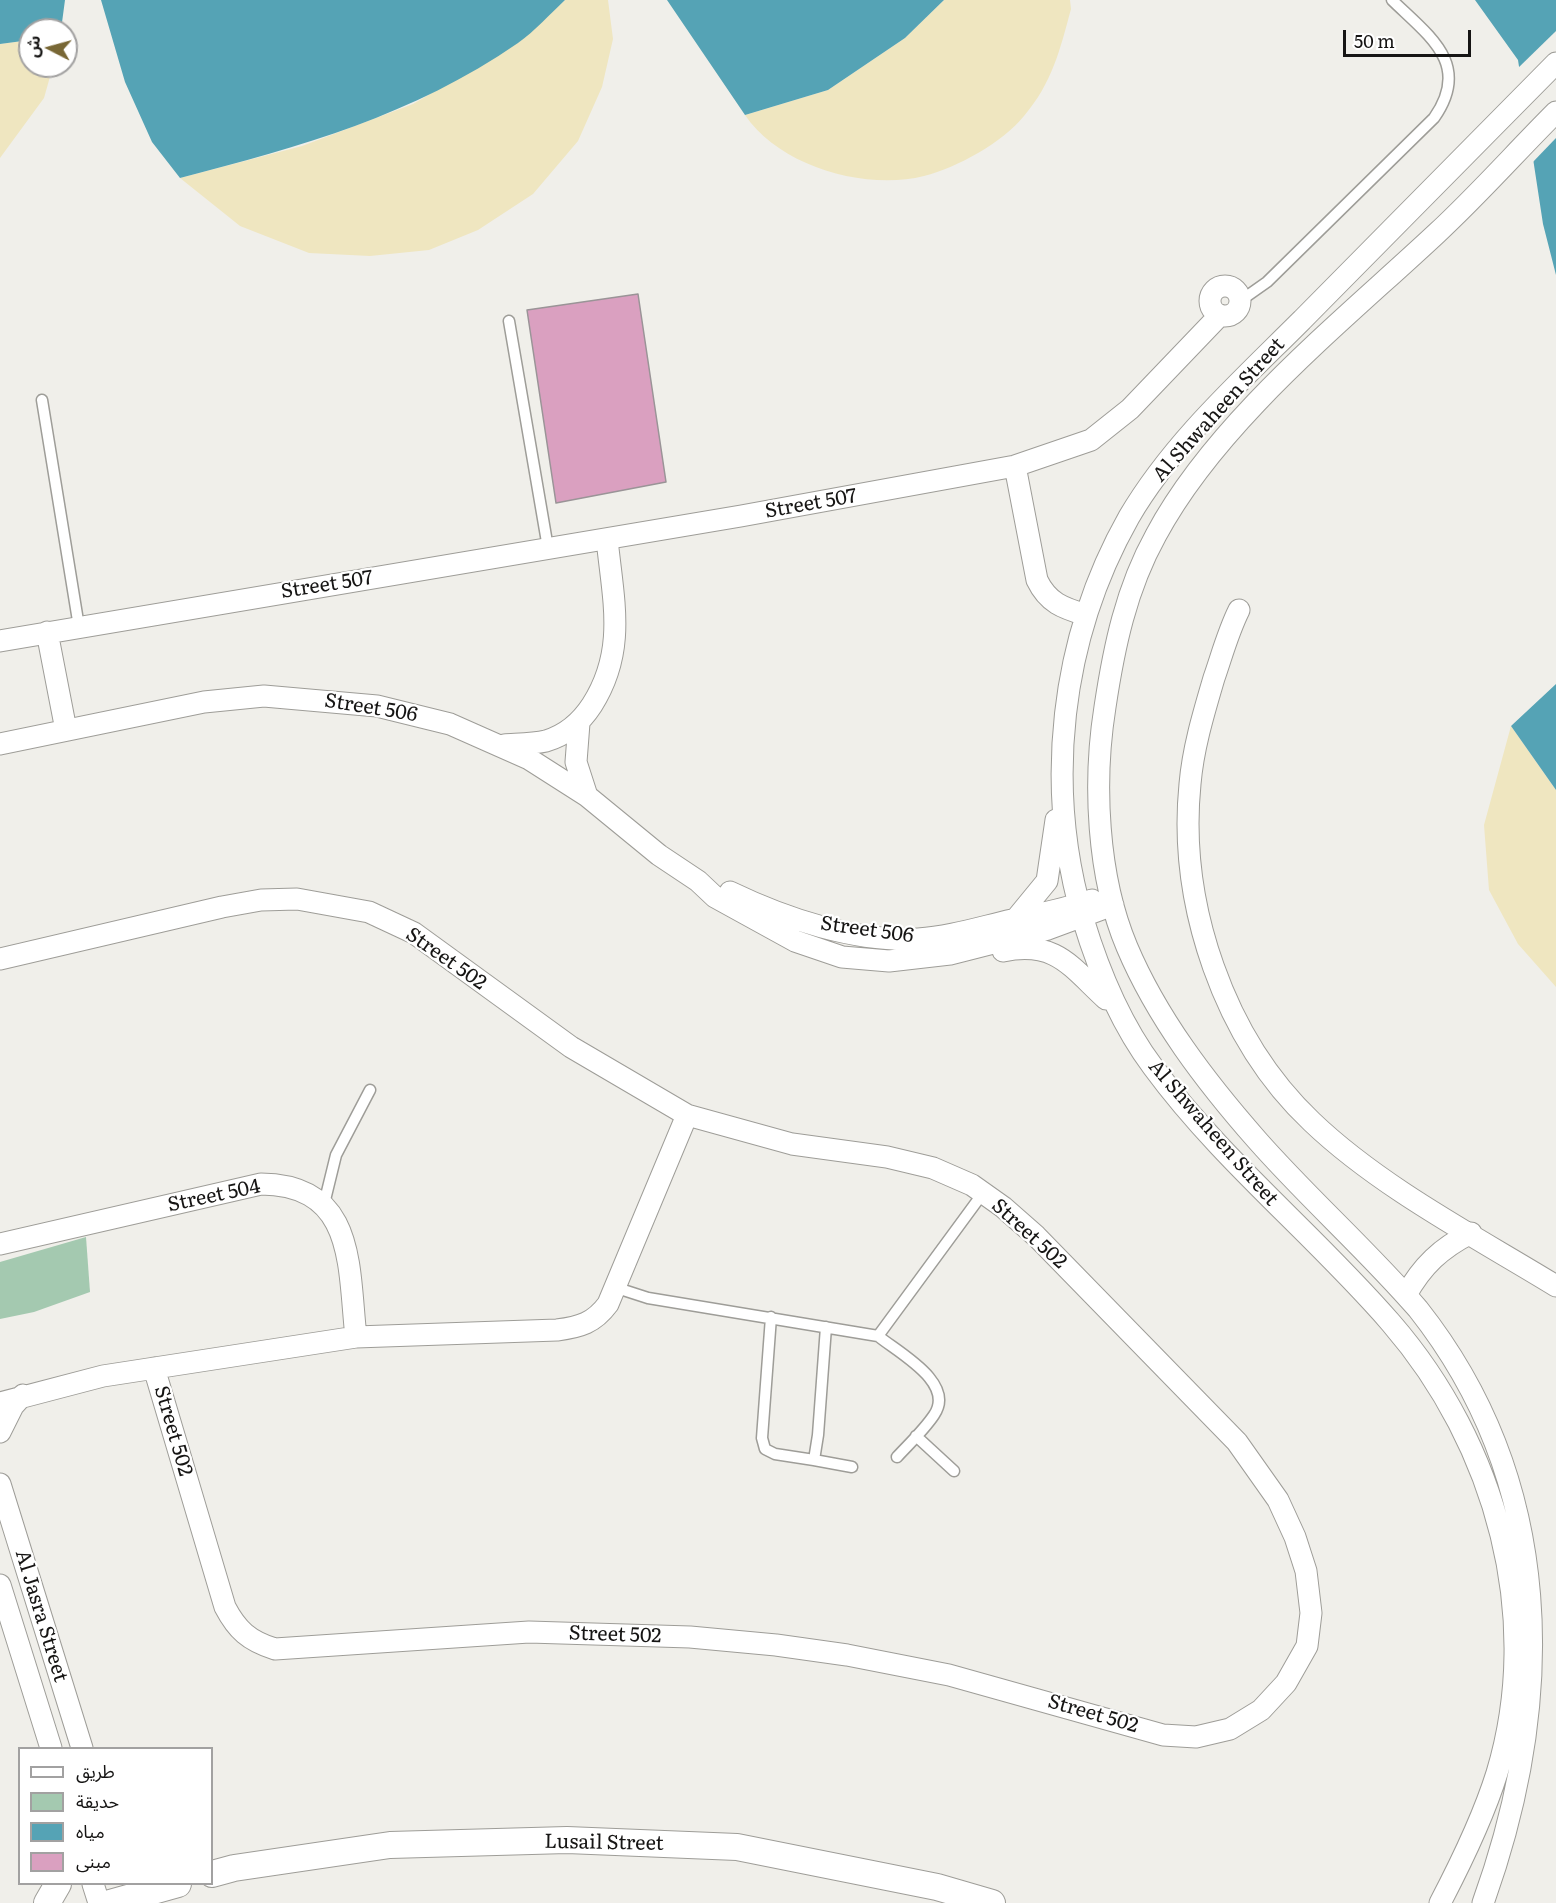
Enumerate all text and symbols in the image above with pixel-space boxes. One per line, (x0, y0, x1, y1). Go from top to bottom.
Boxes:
north arrow (18, 18, 78, 78)
scale bar (1346, 18, 1474, 56)
text: 50 m (1354, 27, 1395, 54)
text: ش (19, 34, 45, 58)
street label: Al Shwaheen Street (1148, 333, 1290, 487)
street label: Street 507 (763, 484, 859, 524)
street label: Street 507 (279, 566, 375, 604)
street label: Street 506 (323, 689, 419, 727)
street label: Street 506 (819, 912, 915, 948)
street label: Street 502 (401, 923, 491, 995)
street label: Al Shwaheen Street (1143, 1055, 1283, 1211)
street label: Street 504 (166, 1174, 262, 1218)
street label: Street 502 (986, 1194, 1072, 1274)
street label: Street 502 (149, 1383, 197, 1479)
street label: Al Jasra Street (10, 1547, 72, 1685)
street label: Street 502 (568, 1621, 662, 1649)
street label: Street 502 (1045, 1690, 1141, 1738)
legend (18, 1747, 213, 1885)
text: طريق (76, 1757, 115, 1784)
text: حديقة (76, 1787, 119, 1814)
text: مياه (76, 1817, 105, 1844)
street label: Lusail Street (544, 1830, 664, 1856)
text: مبنى (76, 1847, 111, 1874)

